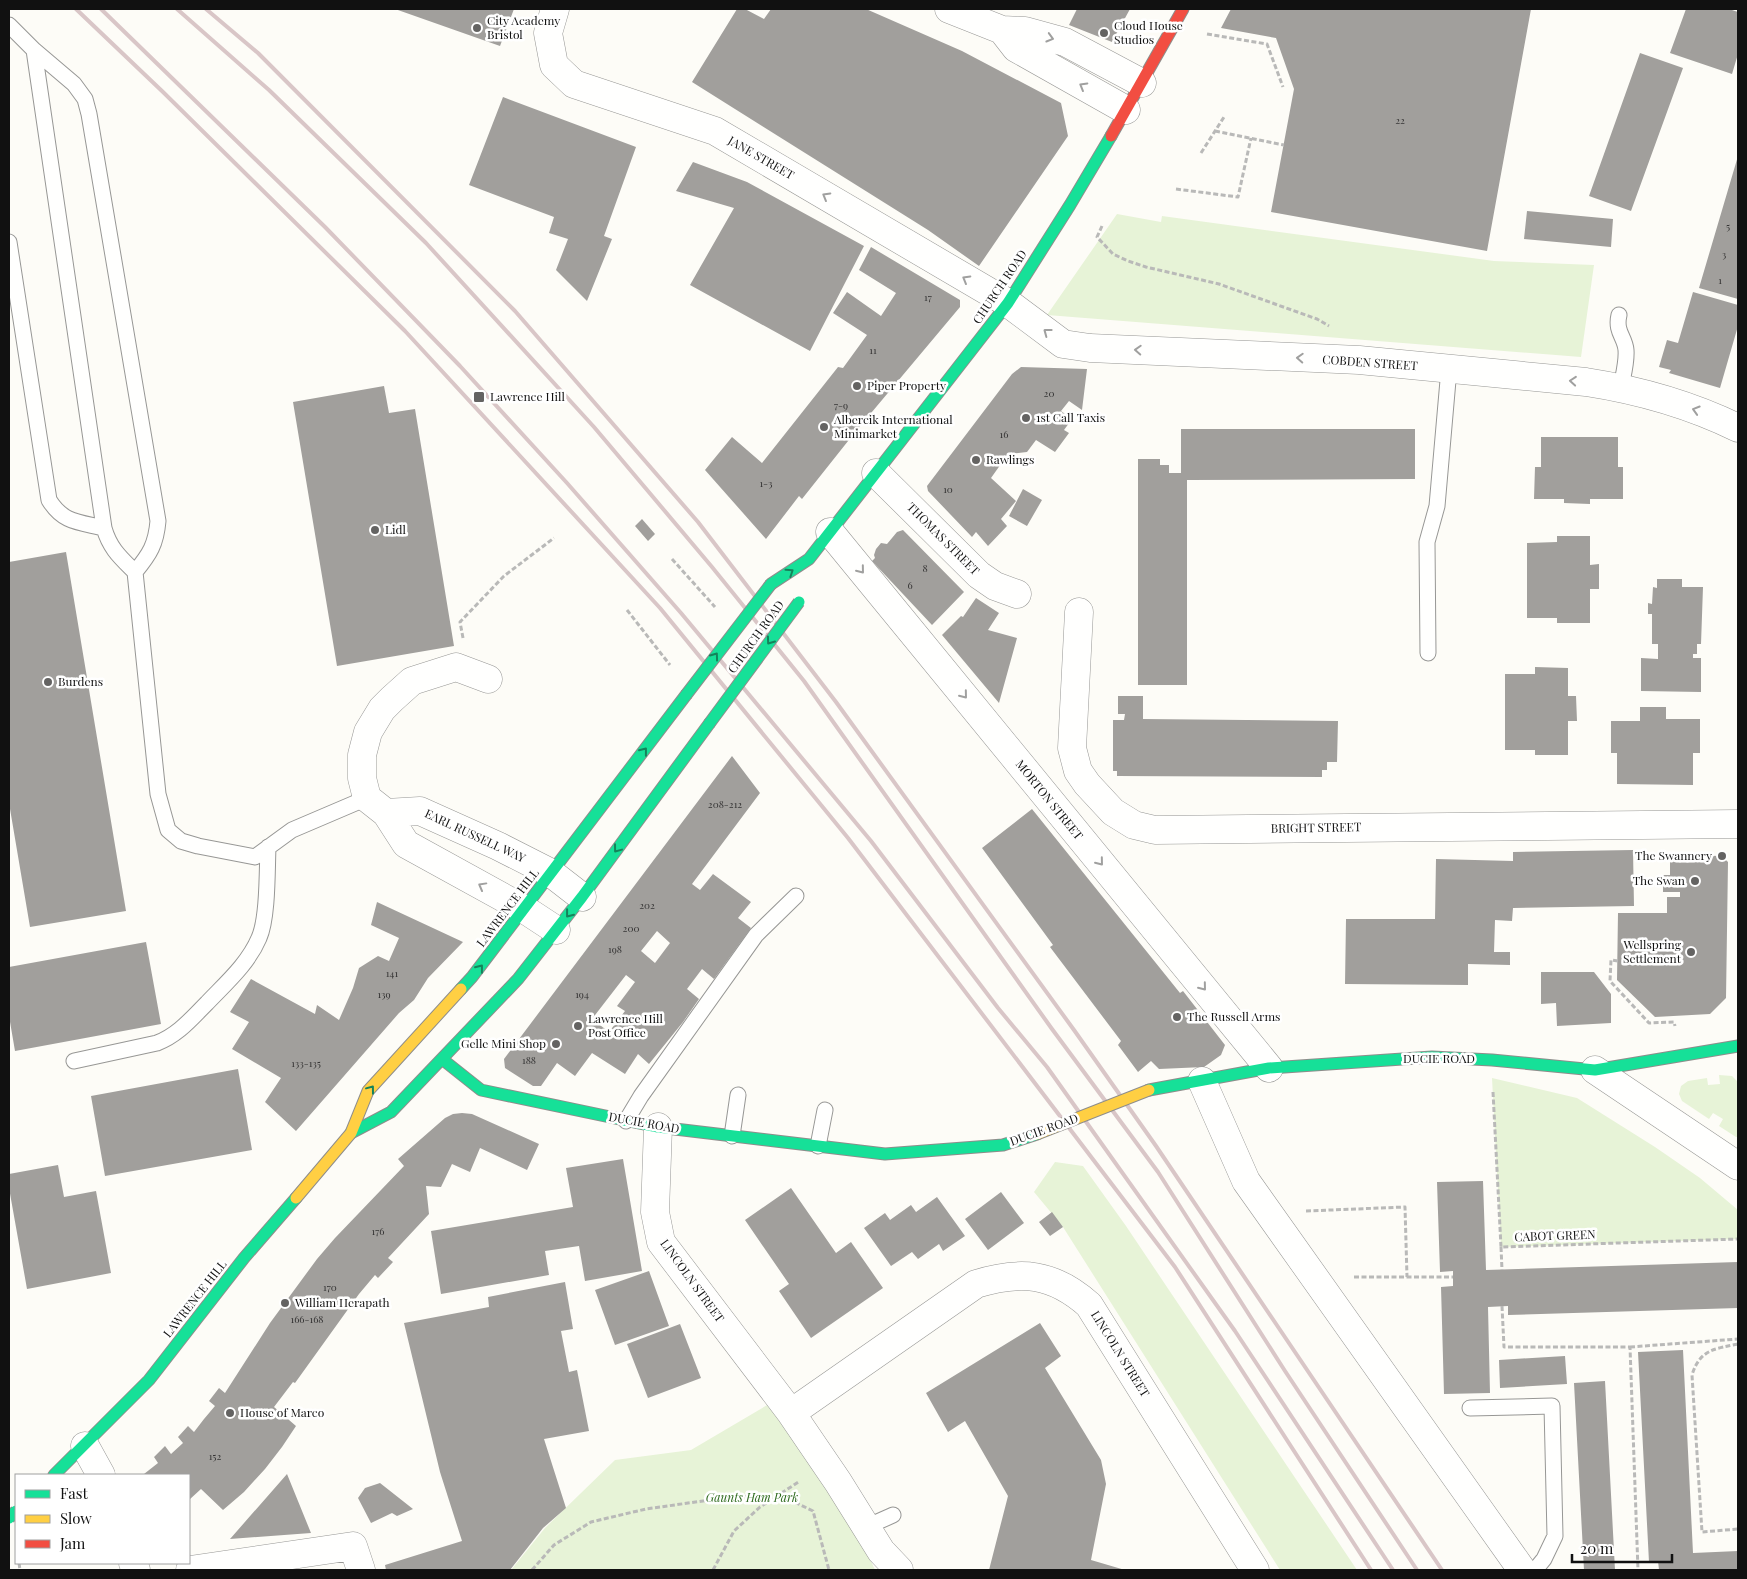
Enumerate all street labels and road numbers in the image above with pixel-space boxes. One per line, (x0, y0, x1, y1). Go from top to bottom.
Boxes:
street label: JANE STREET (725, 131, 798, 183)
street label: CHURCH ROAD (968, 246, 1030, 327)
street label: COBDEN STREET (1322, 351, 1419, 373)
street label: THOMAS STREET (904, 499, 984, 578)
street label: CHURCH ROAD (723, 597, 787, 676)
street label: MORTON STREET (1013, 756, 1087, 843)
street label: EARL RUSSELL WAY (422, 805, 529, 866)
street label: BRIGHT STREET (1271, 818, 1362, 836)
street label: LAWRENCE HILL (472, 865, 542, 950)
street label: DUCIE ROAD (1403, 1050, 1475, 1066)
street label: DUCIE ROAD (607, 1108, 681, 1136)
street label: DUCIE ROAD (1007, 1109, 1080, 1149)
street label: CABOT GREEN (1514, 1226, 1596, 1244)
street label: LINCOLN STREET (657, 1236, 729, 1326)
street label: LAWRENCE HILL (159, 1256, 230, 1340)
street label: LINCOLN STREET (1088, 1307, 1154, 1400)

